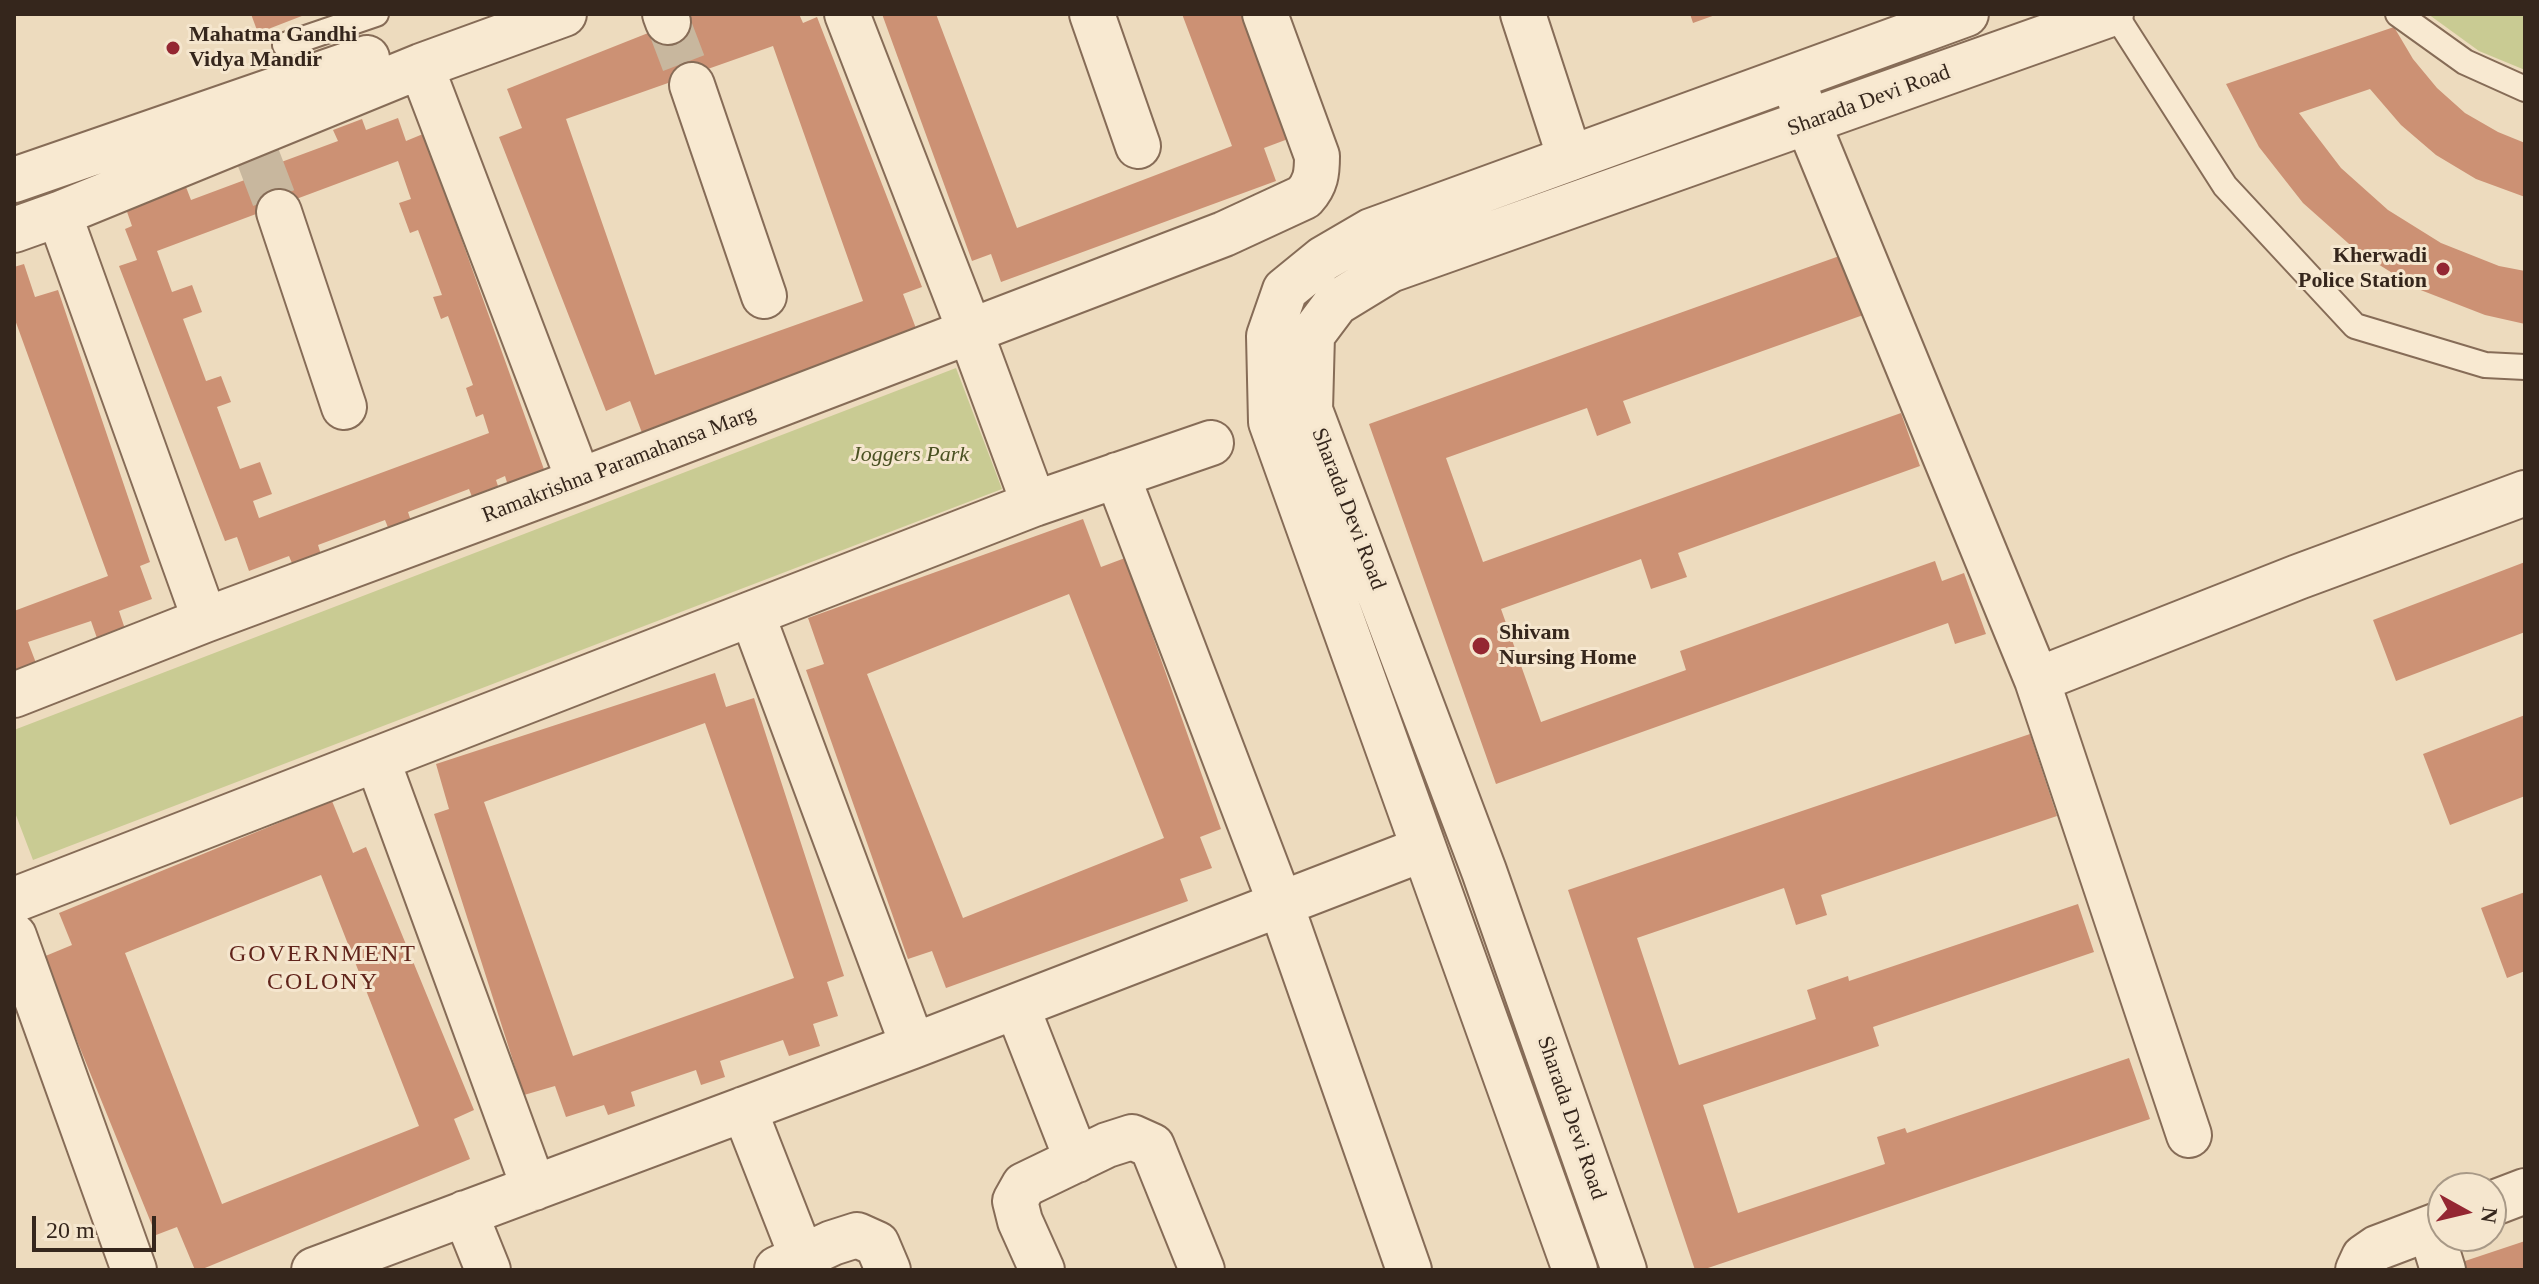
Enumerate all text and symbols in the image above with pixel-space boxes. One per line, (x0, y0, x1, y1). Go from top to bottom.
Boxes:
place label: Mahatma Gandhi Vidya Mandir (189, 22, 357, 74)
marker: Mahatma Gandhi Vidya Mandir (164, 39, 182, 57)
street label: Sharada Devi Road (1784, 59, 1954, 143)
place label: Kherwadi Police Station (2298, 243, 2427, 294)
marker: Kherwadi Police Station (2434, 260, 2452, 278)
street label: Ramakrishna Paramahansa Marg (479, 401, 759, 529)
street label: Sharada Devi Road (1305, 424, 1391, 594)
park label: Joggers Park (851, 442, 969, 468)
place label: Shivam Nursing Home (1499, 620, 1636, 672)
marker: Shivam Nursing Home (1470, 635, 1492, 657)
district label: GOVERNMENT COLONY (229, 941, 417, 997)
street label: Sharada Devi Road (1531, 1033, 1611, 1203)
north arrow (2427, 1172, 2507, 1252)
scale bar (36, 1200, 160, 1250)
text: N (2476, 1206, 2503, 1225)
text: 20 m (46, 1217, 95, 1243)

